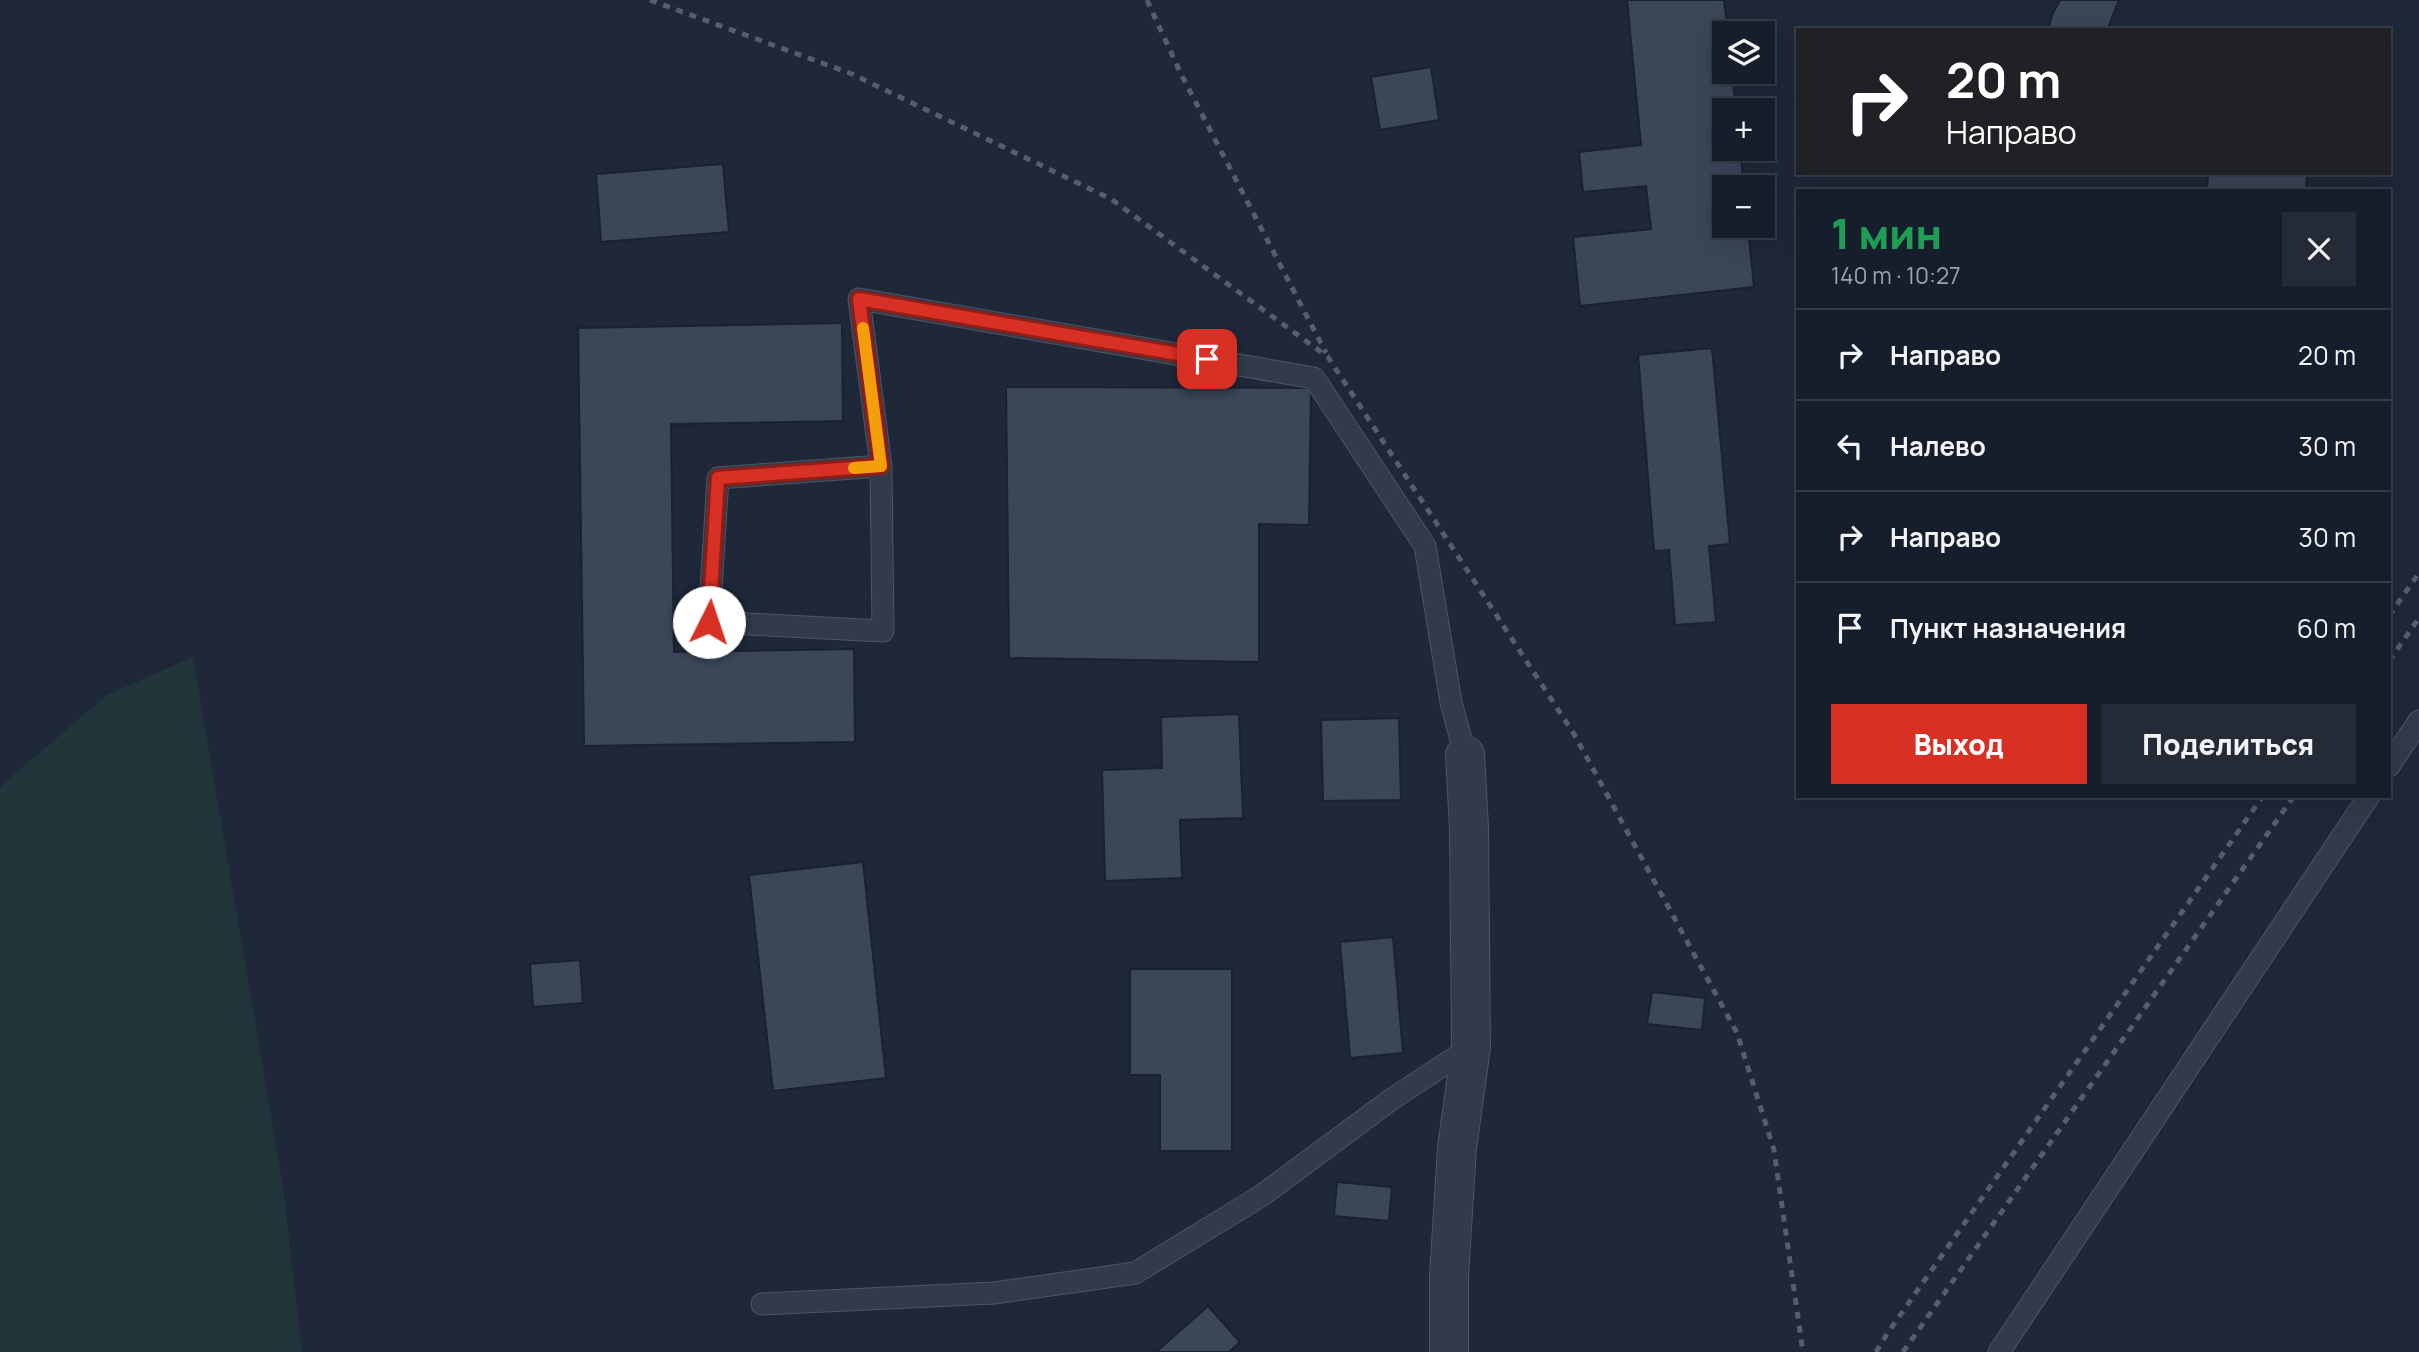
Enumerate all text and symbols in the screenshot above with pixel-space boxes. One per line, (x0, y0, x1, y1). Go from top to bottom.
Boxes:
map controls (1712, 21, 1775, 238)
button: layers (1712, 21, 1775, 84)
text: 20 m (1946, 46, 2061, 113)
icon: right (1831, 56, 1922, 147)
button: + (1712, 98, 1775, 161)
text: Направо (1946, 110, 2077, 154)
button: − (1712, 175, 1775, 238)
text: 1 мин (1831, 204, 1942, 262)
button: close (2282, 212, 2356, 286)
text: 140 m · 10:27 (1831, 259, 1961, 291)
pin (1177, 329, 1237, 389)
icon: right (1831, 336, 1869, 374)
text: Направо (1890, 337, 2001, 373)
text: 20 m (2298, 337, 2356, 373)
icon: arrive (1188, 340, 1226, 378)
icon: left (1831, 427, 1869, 465)
text: Налево (1890, 428, 1986, 464)
text: 30 m (2299, 428, 2356, 464)
icon: right (1831, 518, 1869, 556)
text: Направо (1890, 519, 2001, 555)
text: 30 m (2299, 519, 2356, 555)
position arrow (672, 585, 746, 659)
icon: arrive (1831, 609, 1869, 647)
text: Пункт назначения (1890, 610, 2126, 646)
text: 60 m (2297, 610, 2356, 646)
button: Выход (1831, 704, 2087, 784)
button: Поделиться (2101, 704, 2356, 784)

